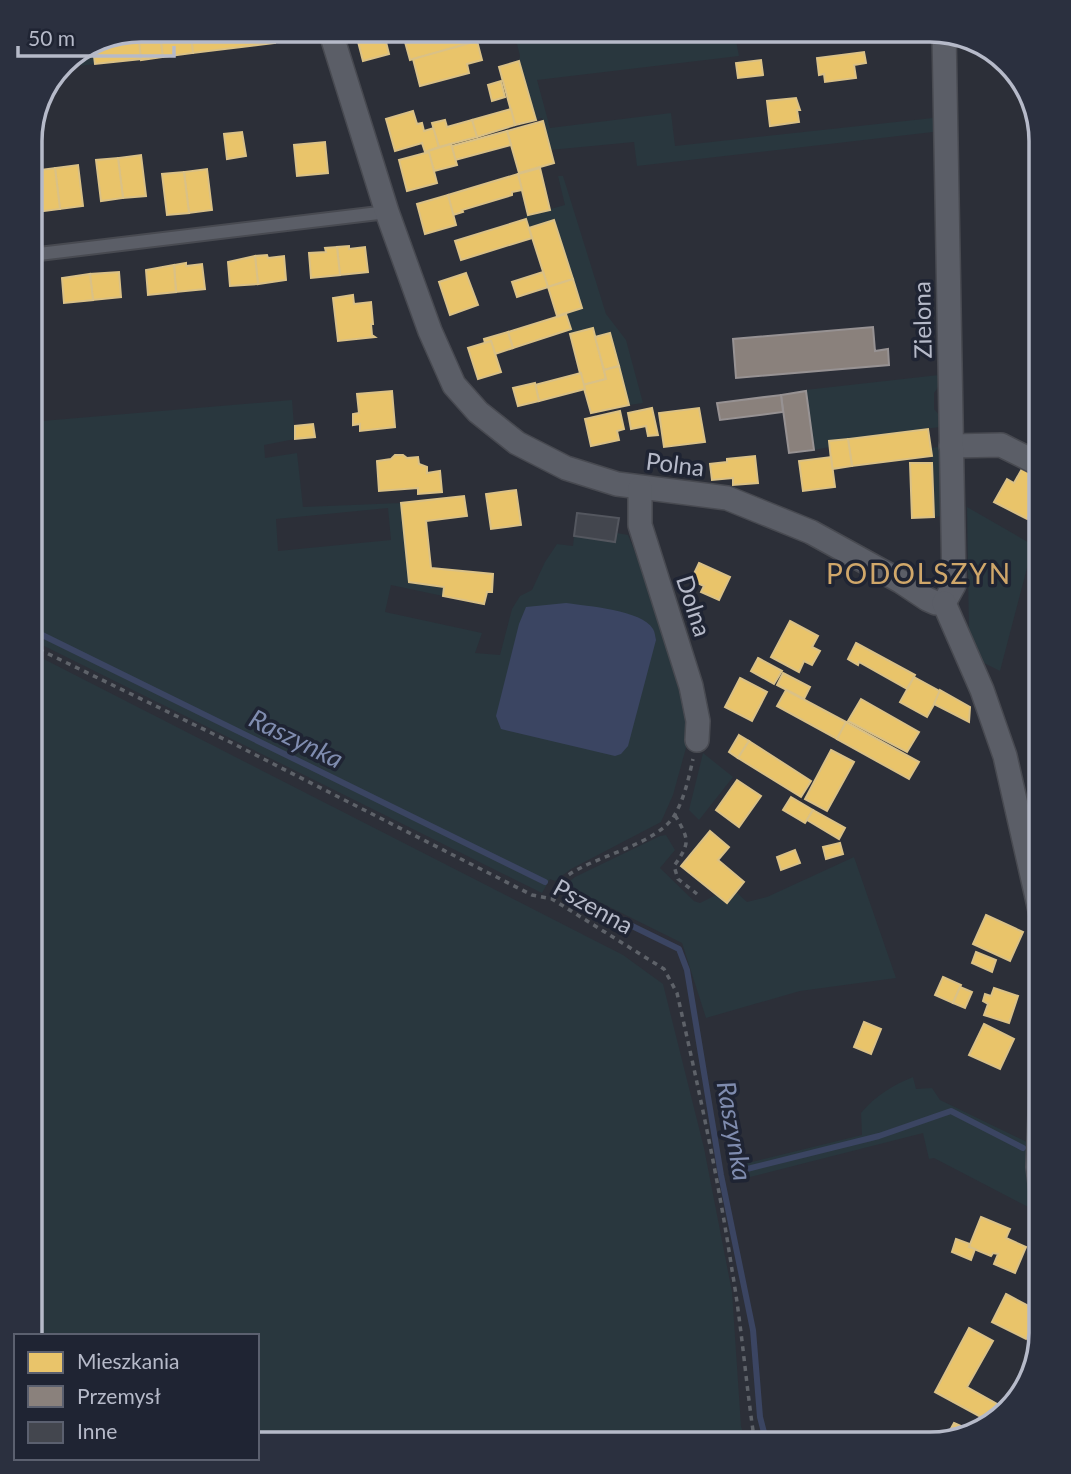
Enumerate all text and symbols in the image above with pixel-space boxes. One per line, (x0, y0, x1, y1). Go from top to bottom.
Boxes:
scale bar (18, 14, 173, 58)
text: 50 m (28, 25, 75, 50)
street label: Zielona (906, 281, 937, 359)
street label: Polna (644, 446, 706, 481)
district label: PODOLSZYN (826, 556, 1012, 590)
street label: Dolna (671, 571, 718, 640)
water label: Raszynka (244, 702, 349, 775)
street label: Pszenna (549, 872, 639, 939)
water label: Raszynka (710, 1079, 759, 1183)
legend (14, 1334, 259, 1460)
text: Mieszkania (77, 1348, 179, 1373)
text: Przemysł (77, 1383, 161, 1408)
text: Inne (77, 1418, 117, 1443)

